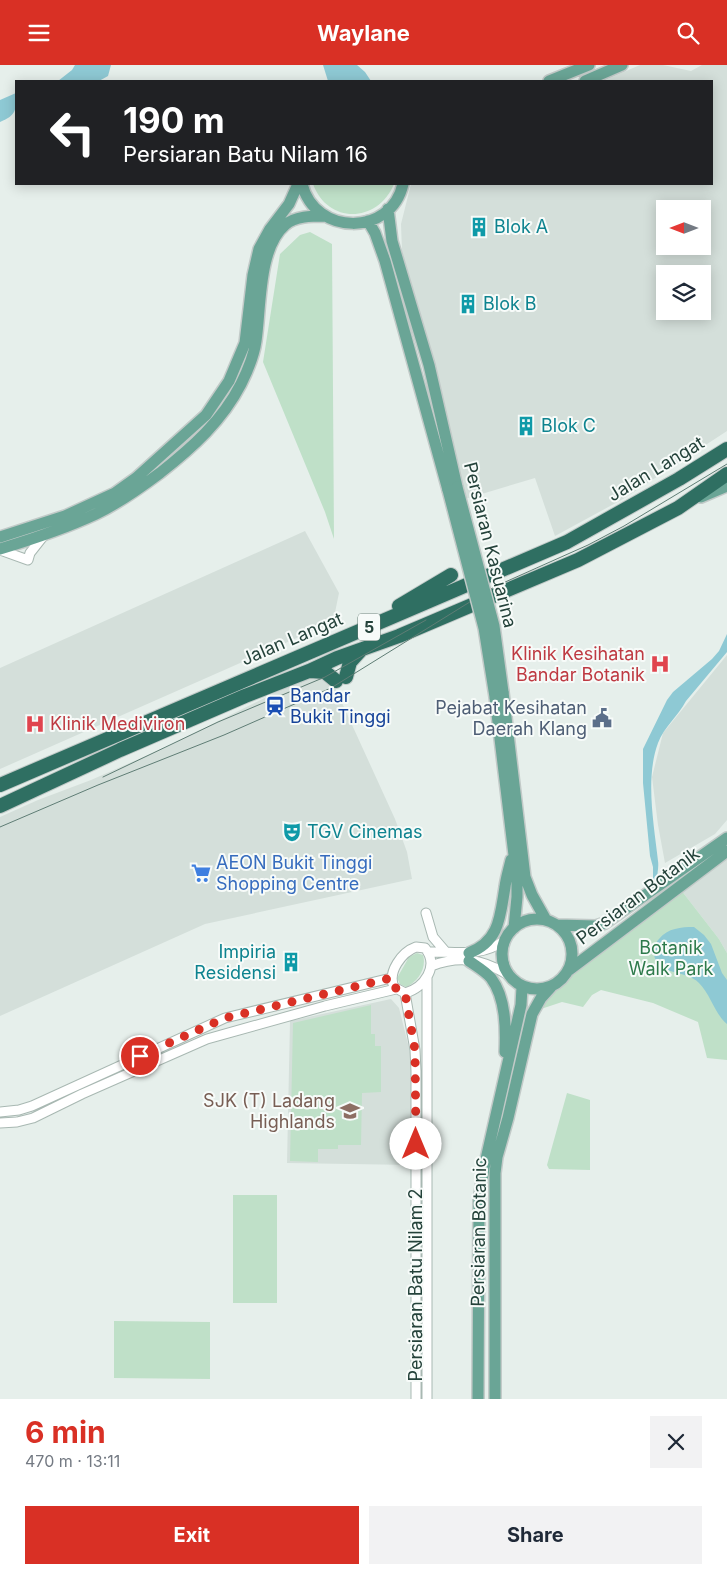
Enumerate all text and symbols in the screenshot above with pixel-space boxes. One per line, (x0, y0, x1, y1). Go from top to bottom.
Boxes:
icon: menu (25, 19, 53, 47)
icon: search (674, 19, 702, 47)
text: Waylane (317, 20, 410, 46)
text: 190 m (123, 99, 225, 141)
icon: left (40, 100, 105, 165)
text: Persiaran Batu Nilam 16 (123, 141, 368, 167)
north arrow (656, 200, 711, 255)
map controls (656, 200, 711, 320)
building icon: Blok A (468, 216, 490, 238)
place label: Blok A (494, 216, 548, 237)
button: layers (656, 265, 711, 320)
building icon: Blok B (457, 293, 479, 315)
place label: Blok B (483, 293, 537, 314)
building icon: Blok C (515, 415, 537, 437)
place label: Blok C (541, 415, 596, 436)
street label: Jalan Langat (604, 432, 708, 506)
street label: Persiaran Kasuarina (460, 460, 521, 630)
street label: Jalan Langat (238, 608, 346, 669)
road number: 5 (358, 613, 380, 641)
place label: Klinik Kesihatan Bandar Botanik (511, 643, 645, 685)
hospital icon: Klinik Kesihatan Bandar Botanik (649, 653, 671, 675)
place label: Bandar Bukit Tinggi (290, 685, 391, 727)
station icon: Bandar Bukit Tinggi (264, 695, 286, 717)
place label: Pejabat Kesihatan Daerah Klang (435, 697, 587, 739)
public building icon: Pejabat Kesihatan Daerah Klang (591, 707, 613, 729)
hospital icon: Klinik Mediviron (24, 713, 46, 735)
place label: Klinik Mediviron (50, 713, 185, 734)
theatre icon: TGV Cinemas (281, 821, 303, 843)
place label: TGV Cinemas (307, 821, 423, 842)
street label: Persiaran Botanik (572, 842, 704, 949)
place label: AEON Bukit Tinggi Shopping Centre (216, 852, 372, 894)
supermarket icon: AEON Bukit Tinggi Shopping Centre (190, 862, 212, 884)
park label: Botanik Walk Park (629, 937, 714, 979)
place label: Impiria Residensi (194, 941, 276, 983)
building icon: Impiria Residensi (280, 951, 302, 973)
pin (119, 1035, 161, 1077)
icon: arrive (126, 1042, 154, 1070)
place label: SJK (T) Ladang Highlands (203, 1090, 335, 1132)
school or university icon: SJK (T) Ladang Highlands (339, 1100, 361, 1122)
position arrow (389, 1117, 441, 1169)
street label: Persiaran Botanic (467, 1157, 490, 1307)
street label: Persiaran Batu Nilam 2 (405, 1189, 426, 1381)
text: 6 min (25, 1414, 106, 1450)
button: close (650, 1416, 702, 1468)
text: 470 m · 13:11 (25, 1451, 120, 1471)
button: Exit (25, 1506, 359, 1564)
button: Share (369, 1506, 702, 1564)

